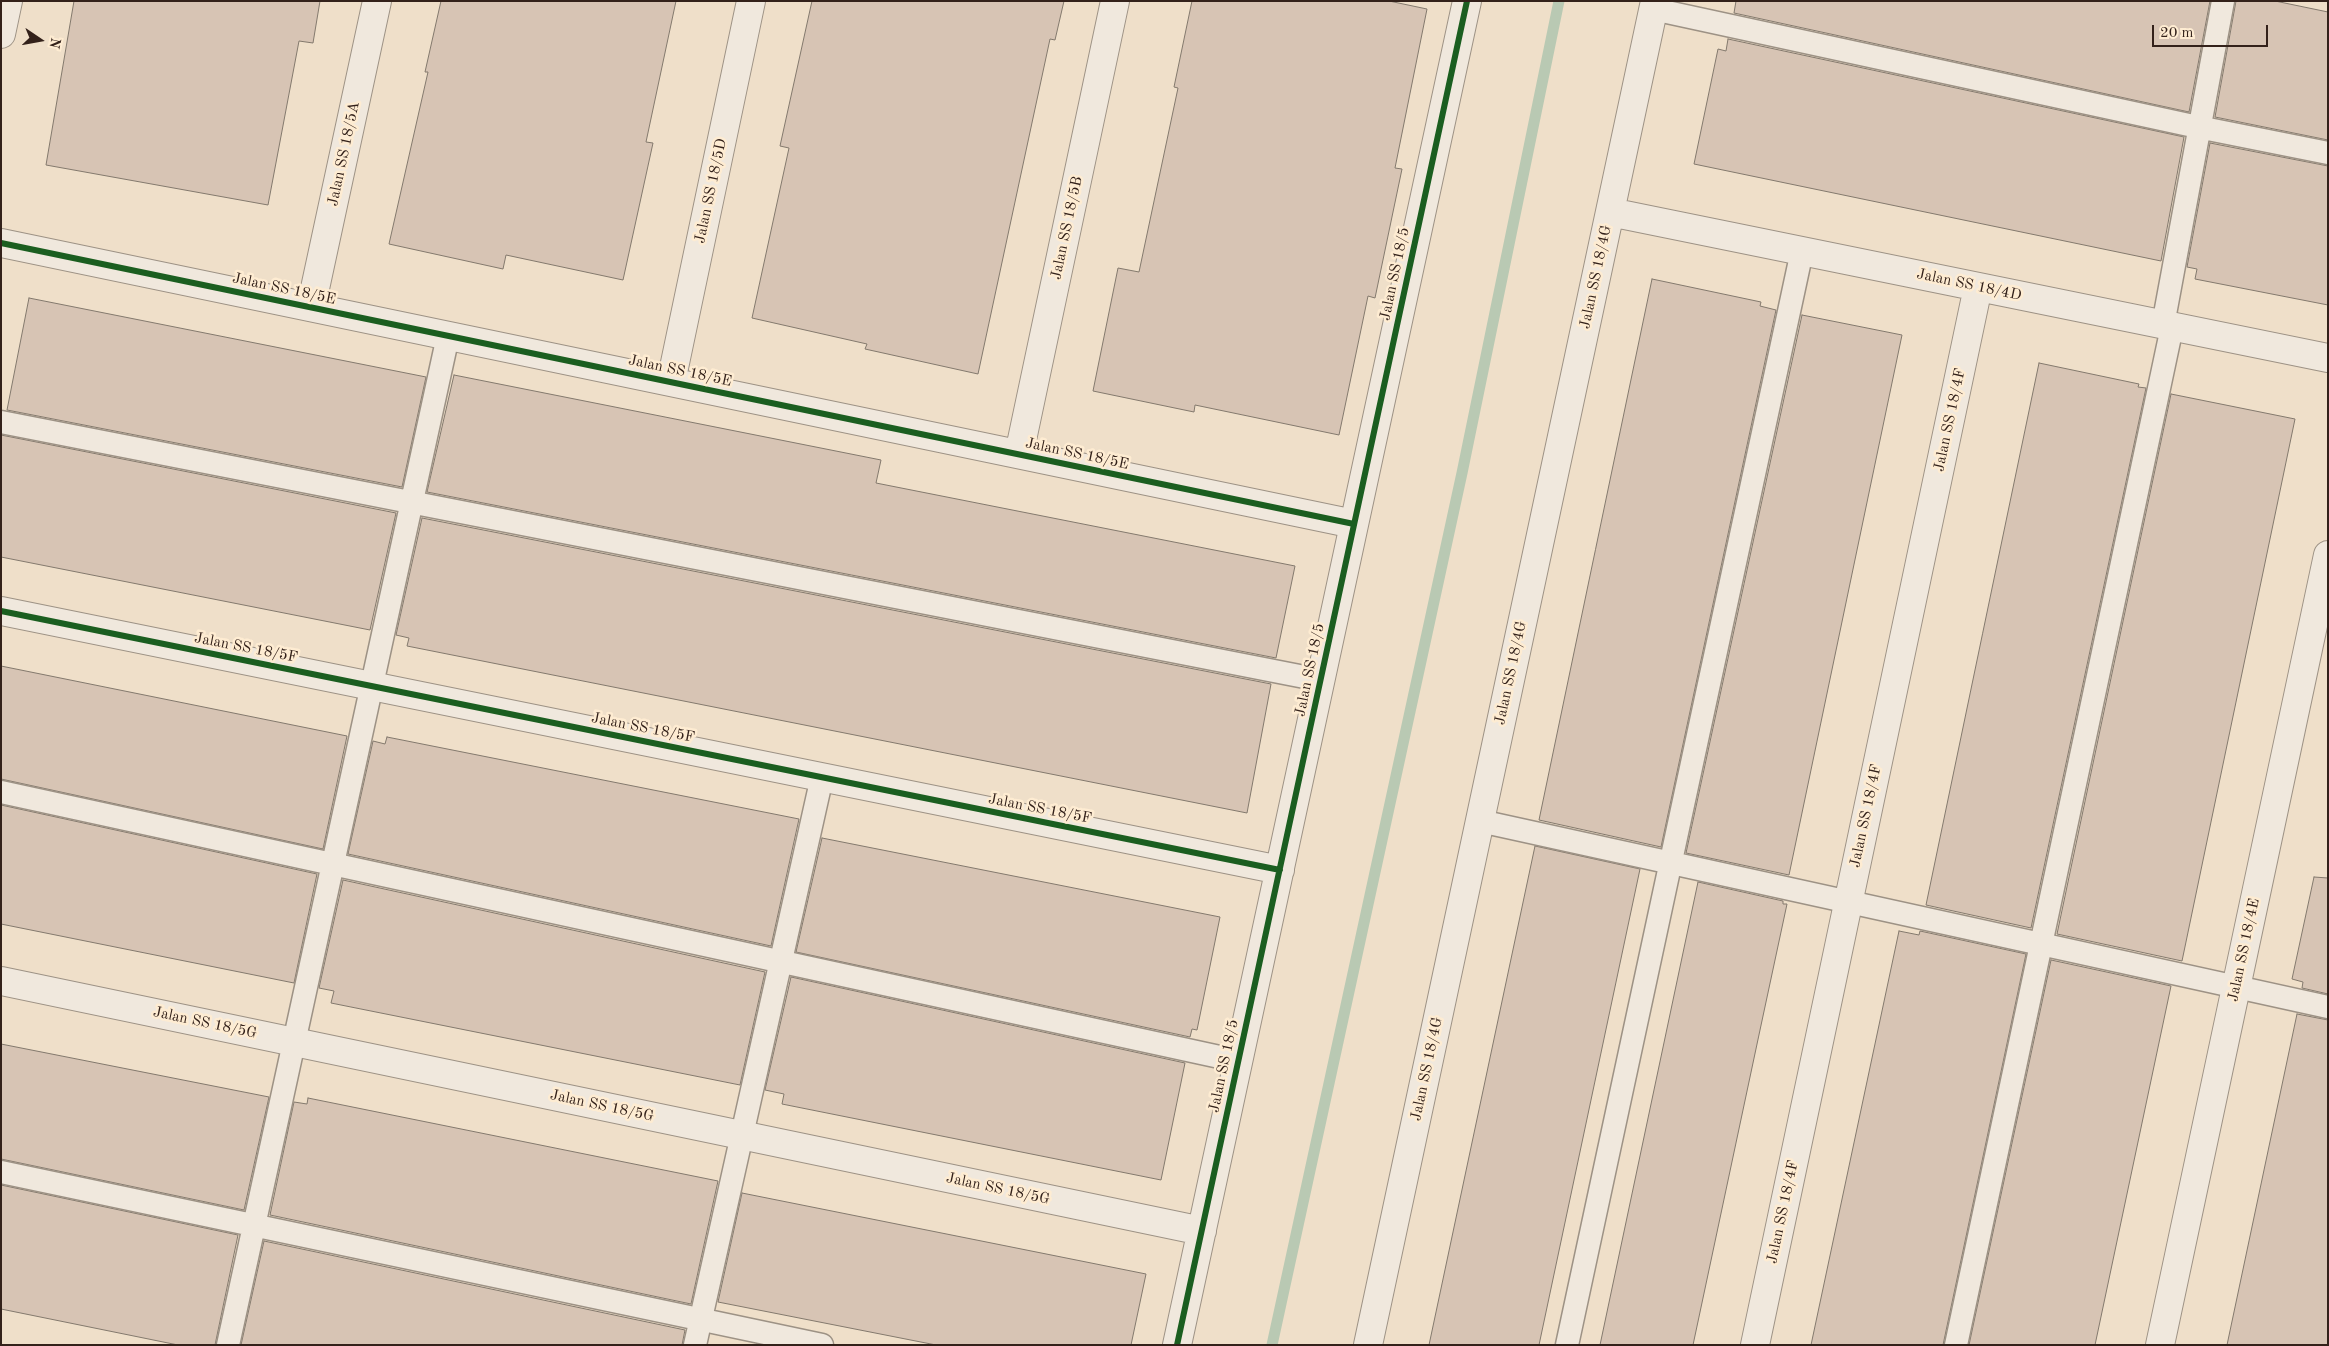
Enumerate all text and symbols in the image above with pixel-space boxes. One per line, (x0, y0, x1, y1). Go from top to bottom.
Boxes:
north arrow (15, 15, 65, 65)
scale bar (2154, 15, 2270, 47)
text: 20 m (2160, 26, 2194, 41)
text: N (47, 36, 63, 50)
street label: Jalan SS 18/5A (324, 100, 364, 208)
street label: Jalan SS 18/5D (691, 137, 731, 245)
street label: Jalan SS 18/5B (1047, 175, 1087, 281)
street label: Jalan SS 18/4G (1576, 223, 1616, 331)
street label: Jalan SS 18/5 (1376, 226, 1414, 322)
street label: Jalan SS 18/4D (1915, 265, 2023, 305)
street label: Jalan SS 18/5E (231, 269, 337, 309)
street label: Jalan SS 18/5E (627, 351, 733, 391)
street label: Jalan SS 18/4F (1930, 367, 1970, 473)
street label: Jalan SS 18/5E (1024, 434, 1130, 474)
street label: Jalan SS 18/4G (1491, 619, 1531, 727)
street label: Jalan SS 18/5 (1291, 622, 1329, 718)
street label: Jalan SS 18/5F (193, 629, 299, 667)
street label: Jalan SS 18/5F (590, 709, 696, 747)
street label: Jalan SS 18/4F (1846, 763, 1886, 869)
street label: Jalan SS 18/5F (987, 790, 1093, 828)
street label: Jalan SS 18/4E (2224, 897, 2264, 1003)
street label: Jalan SS 18/5G (151, 1003, 259, 1043)
street label: Jalan SS 18/4G (1407, 1015, 1447, 1123)
street label: Jalan SS 18/5 (1205, 1018, 1243, 1114)
street label: Jalan SS 18/5G (548, 1086, 656, 1126)
street label: Jalan SS 18/4F (1763, 1159, 1803, 1265)
street label: Jalan SS 18/5G (944, 1169, 1052, 1209)

